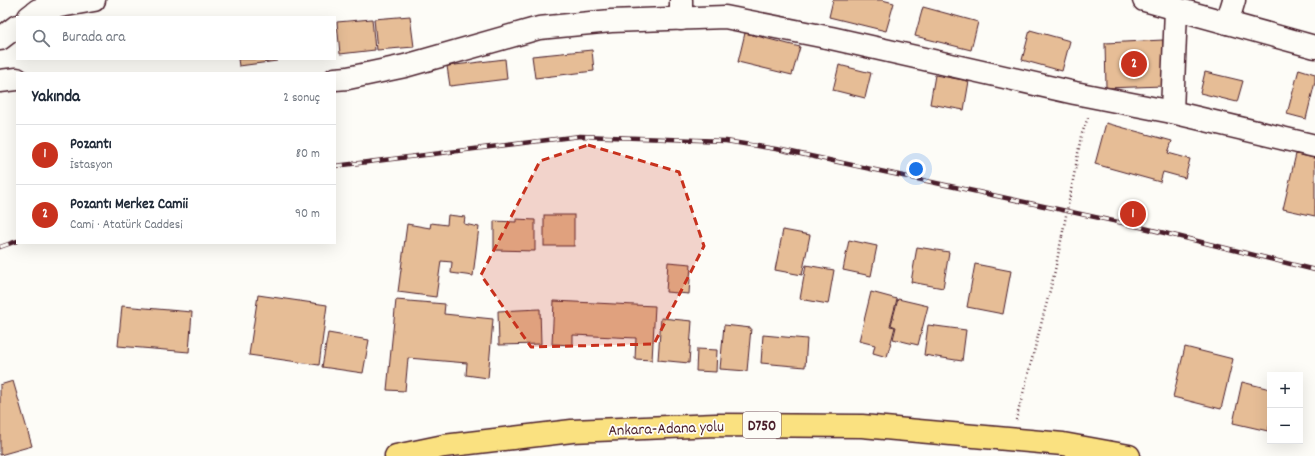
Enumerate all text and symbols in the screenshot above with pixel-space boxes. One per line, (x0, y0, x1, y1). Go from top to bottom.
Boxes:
search box (16, 16, 336, 60)
icon: search (30, 27, 52, 49)
text: Burada ara (62, 27, 125, 49)
pin: 2 (1121, 49, 1147, 79)
text: Yakında (32, 86, 80, 110)
text: 2 sonuç (283, 89, 320, 108)
text: Pozantı (70, 134, 111, 156)
text: 1 (44, 145, 46, 164)
text: 80 m (296, 145, 320, 164)
text: İstasyon (70, 156, 113, 175)
your location (906, 159, 926, 179)
text: Pozantı Merkez Camii (70, 194, 188, 216)
pin: 1 (1120, 199, 1146, 229)
text: 2 (42, 205, 48, 224)
text: 90 m (295, 205, 320, 224)
text: Cami · Atatürk Caddesi (70, 216, 183, 235)
map controls (1267, 372, 1303, 444)
button: + (1267, 372, 1303, 408)
button: − (1267, 408, 1303, 444)
road number: D750 (743, 412, 781, 438)
street label: Ankara-Adana yolu (608, 416, 724, 443)

